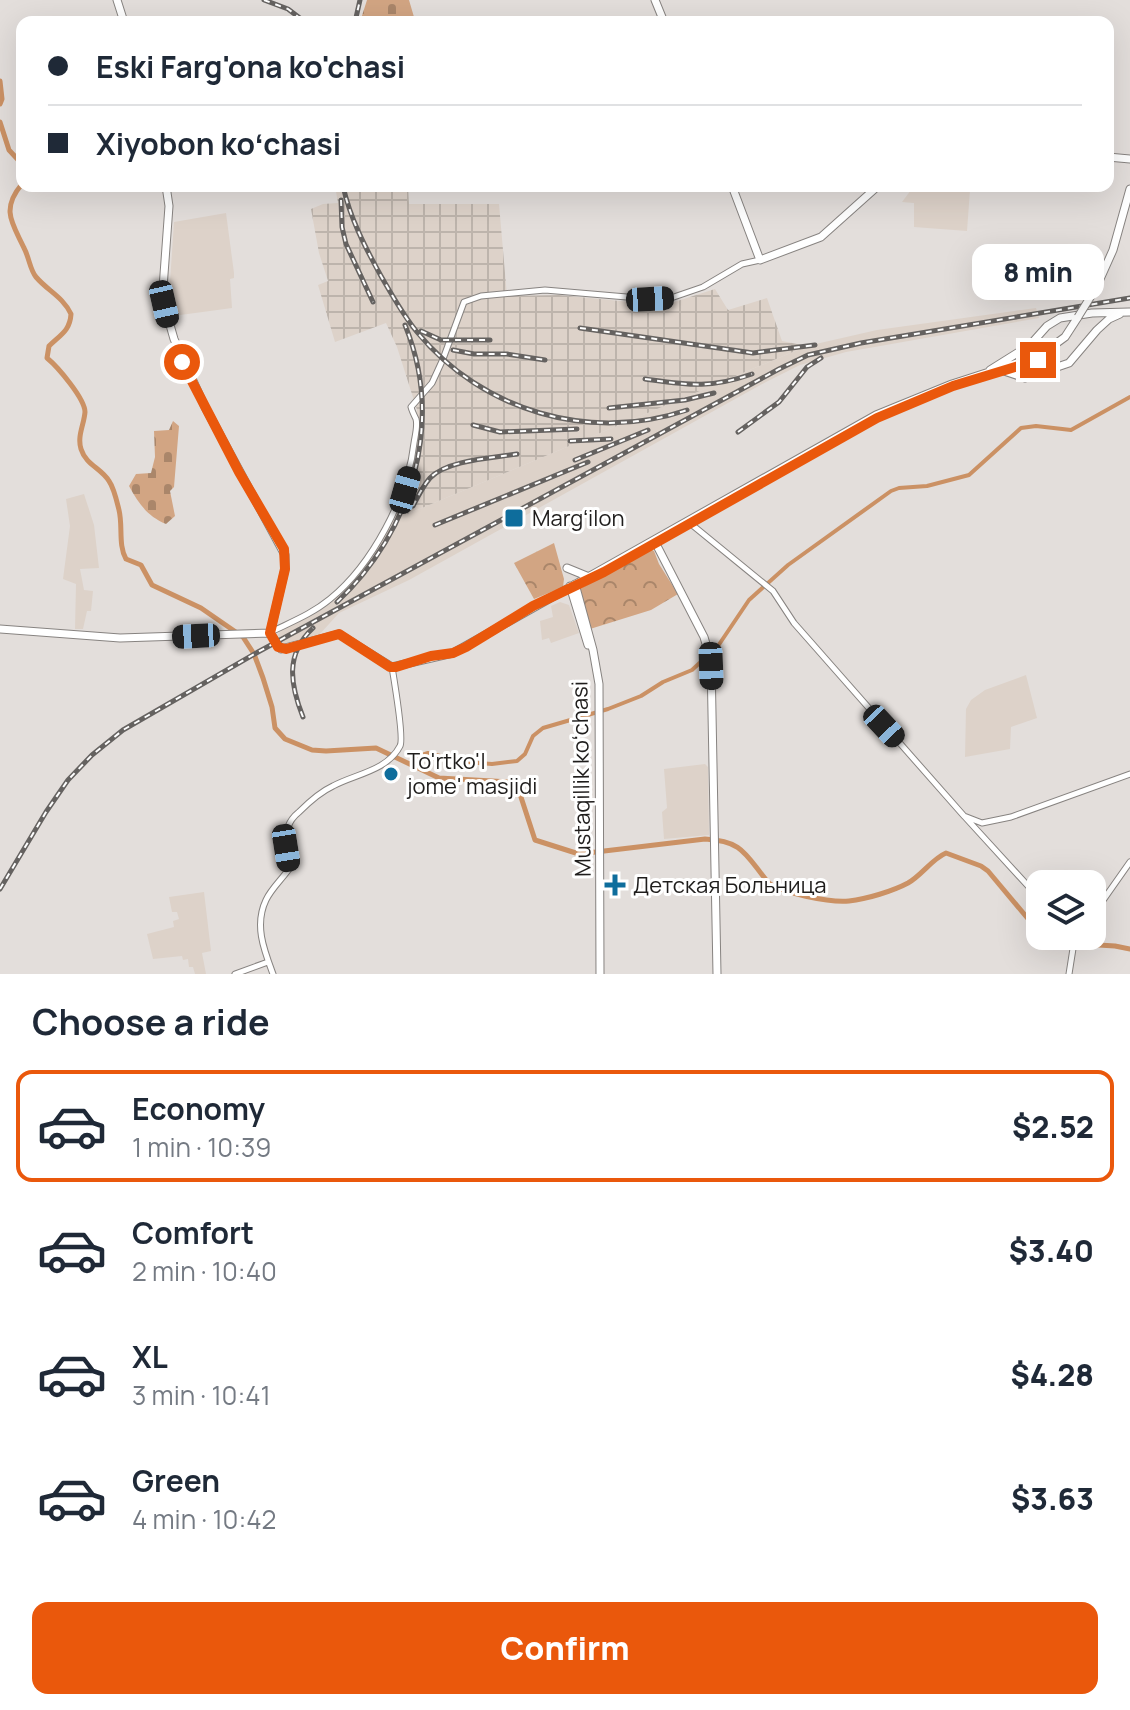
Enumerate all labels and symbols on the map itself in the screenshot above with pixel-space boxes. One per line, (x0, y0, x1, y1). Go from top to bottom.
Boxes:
callout: 8 min (972, 244, 1104, 300)
car (147, 278, 181, 330)
car (625, 286, 675, 312)
route end (1020, 342, 1056, 378)
route start (164, 344, 200, 380)
car (387, 464, 423, 516)
place label: Margʻilon (532, 503, 624, 533)
marker: Margʻilon (503, 507, 525, 529)
car (171, 623, 221, 649)
car (698, 642, 724, 690)
street label: Mustaqillik koʻchasi (564, 681, 598, 877)
car (859, 700, 909, 752)
place label: To'rtko'l jome' masjidi (406, 746, 537, 801)
marker: To'rtko'l jome' masjidi (382, 765, 400, 783)
car (270, 822, 302, 874)
place label: Детская Больница (633, 870, 826, 900)
marker: Детская Больница (604, 874, 626, 896)

